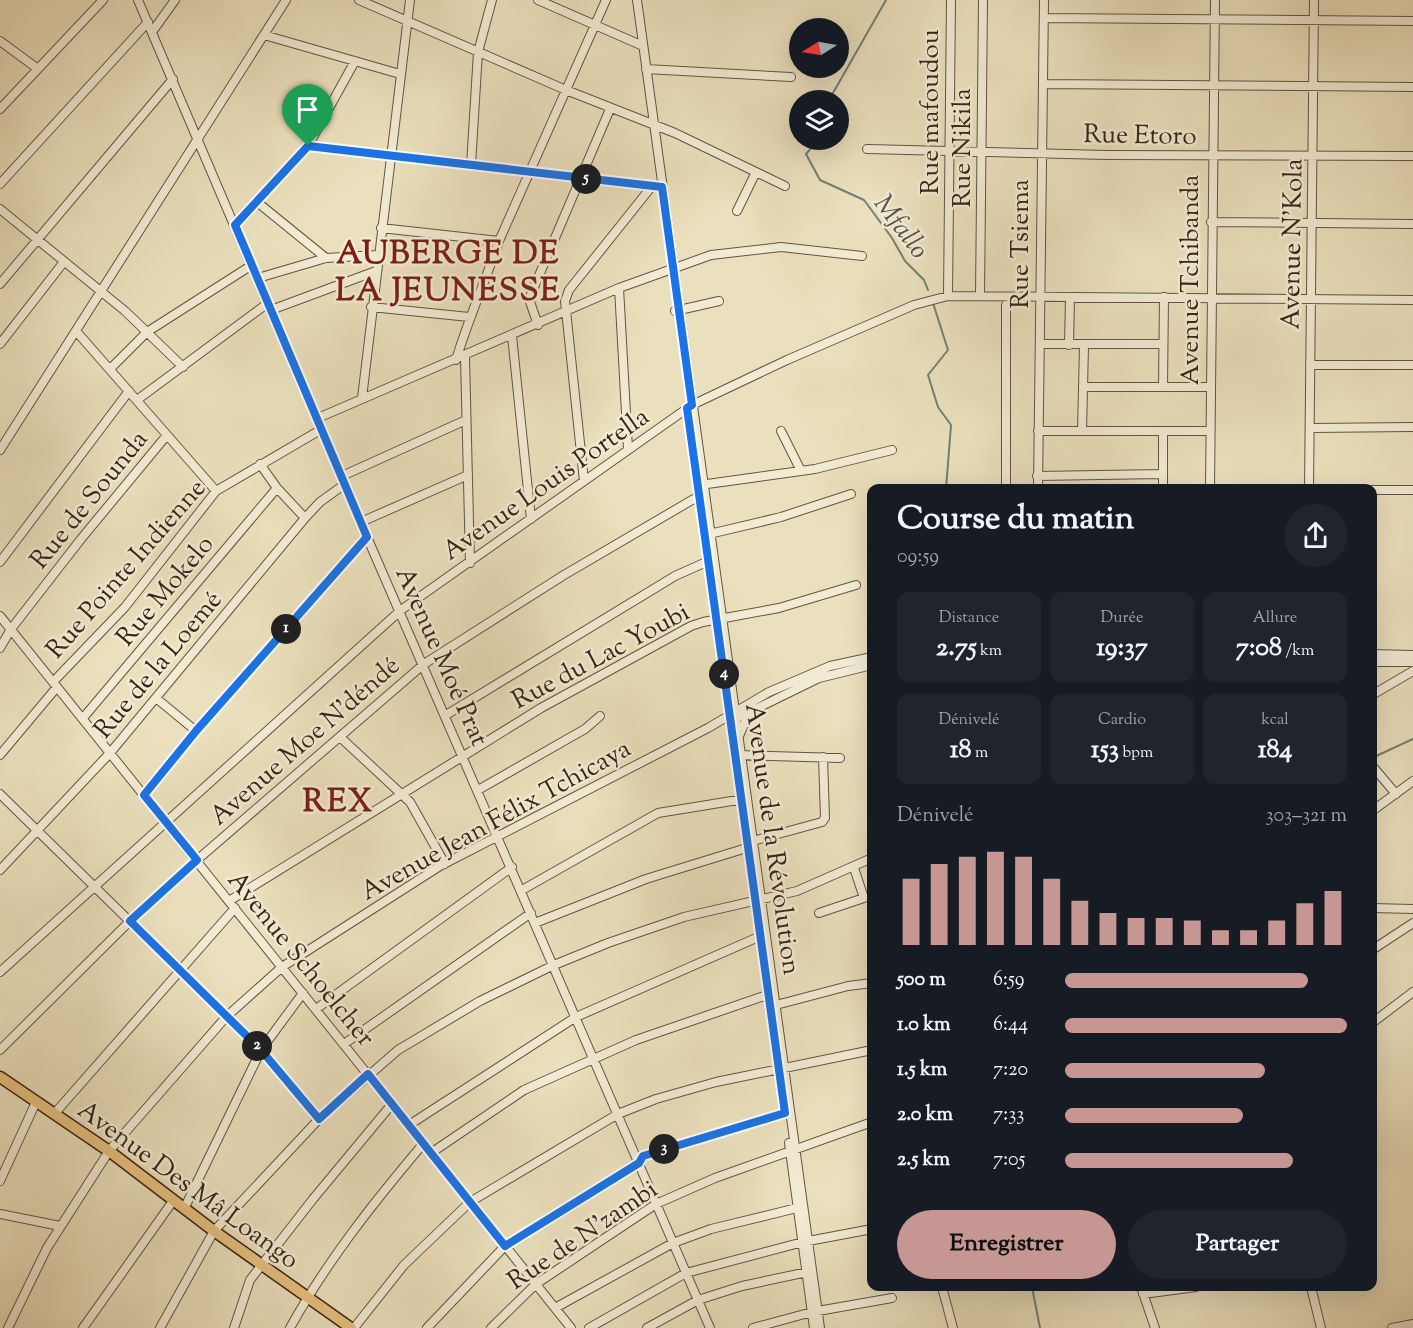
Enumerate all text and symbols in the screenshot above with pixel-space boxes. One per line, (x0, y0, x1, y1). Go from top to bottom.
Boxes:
north arrow (789, 18, 849, 78)
map controls (789, 18, 849, 150)
street label: Rue mafoudou (913, 29, 950, 195)
pin (282, 84, 333, 146)
street label: Rue Nikila (945, 88, 982, 208)
button: layers (789, 90, 849, 150)
icon: arrive (291, 93, 324, 126)
street label: Rue Etoro (1083, 117, 1197, 156)
street label: Avenue N'Kola (1274, 158, 1313, 330)
pin: 5 (571, 164, 601, 194)
text: 5 (583, 167, 589, 190)
street label: Avenue Tchibanda (1173, 175, 1210, 385)
street label: Rue Tsiema (1003, 179, 1040, 309)
water label: Mfallo (863, 187, 937, 268)
district label: AUBERGE DE LA JEUNESSE (335, 232, 561, 315)
street label: Avenue Louis Portella (435, 400, 658, 571)
street label: Rue de Sounda (22, 423, 158, 578)
street label: Rue Pointe Indienne (38, 472, 216, 668)
text: Course du matin (897, 496, 1134, 544)
button: share (1284, 504, 1347, 567)
street label: Rue Mokelo (108, 528, 223, 655)
text: 09:59 (897, 543, 939, 572)
street label: Avenue Moé Prat (385, 562, 497, 753)
street label: Rue de la Loemé (86, 584, 232, 748)
street label: Rue du Lac Youbi (506, 595, 697, 720)
text: Distance (939, 607, 999, 630)
text: Durée (1101, 607, 1143, 630)
text: Allure (1253, 607, 1297, 630)
pin: 1 (271, 614, 301, 644)
text: 1 (283, 617, 289, 640)
text: 2.75 (936, 630, 977, 667)
text: 19:37 (1096, 630, 1148, 667)
text: 7:08 (1236, 630, 1282, 667)
text: km (977, 640, 1002, 663)
text: /km (1282, 640, 1314, 663)
street label: Avenue Moe N'déndé (202, 649, 409, 835)
pin: 4 (709, 659, 739, 689)
text: 4 (720, 662, 728, 685)
street label: Avenue de la Révolution (734, 701, 809, 977)
text: Dénivelé (938, 709, 1000, 732)
text: Cardio (1098, 709, 1146, 732)
text: kcal (1261, 709, 1289, 732)
street label: Avenue Jean Félix Tchicaya (354, 731, 638, 911)
text: 18 (950, 732, 972, 769)
text: 153 (1091, 732, 1119, 769)
text: 184 (1258, 732, 1292, 769)
text: m (972, 742, 988, 765)
text: bpm (1119, 742, 1153, 765)
district label: REX (303, 780, 373, 826)
text: Dénivelé (897, 802, 973, 831)
text: 303–321 m (1266, 802, 1347, 831)
street label: Avenue Schoelcher (218, 864, 383, 1055)
text: 500 m (897, 966, 946, 995)
text: 6:59 (993, 966, 1025, 995)
text: 1.0 km (897, 1011, 951, 1040)
text: 6:44 (993, 1011, 1028, 1040)
pin: 2 (242, 1031, 272, 1061)
text: 2 (253, 1034, 261, 1057)
text: 1.5 km (897, 1056, 947, 1085)
text: 7:20 (993, 1056, 1028, 1085)
street label: Avenue Des Mâ Loango (69, 1093, 306, 1279)
text: 2.0 km (897, 1101, 953, 1130)
text: 7:33 (993, 1101, 1024, 1130)
pin: 3 (649, 1134, 679, 1164)
text: 3 (661, 1137, 667, 1160)
text: 2.5 km (897, 1146, 950, 1175)
text: 7:05 (993, 1146, 1025, 1175)
street label: Rue de N'zambi (501, 1172, 666, 1300)
button: Enregistrer (897, 1210, 1116, 1279)
button: Partager (1128, 1210, 1347, 1279)

